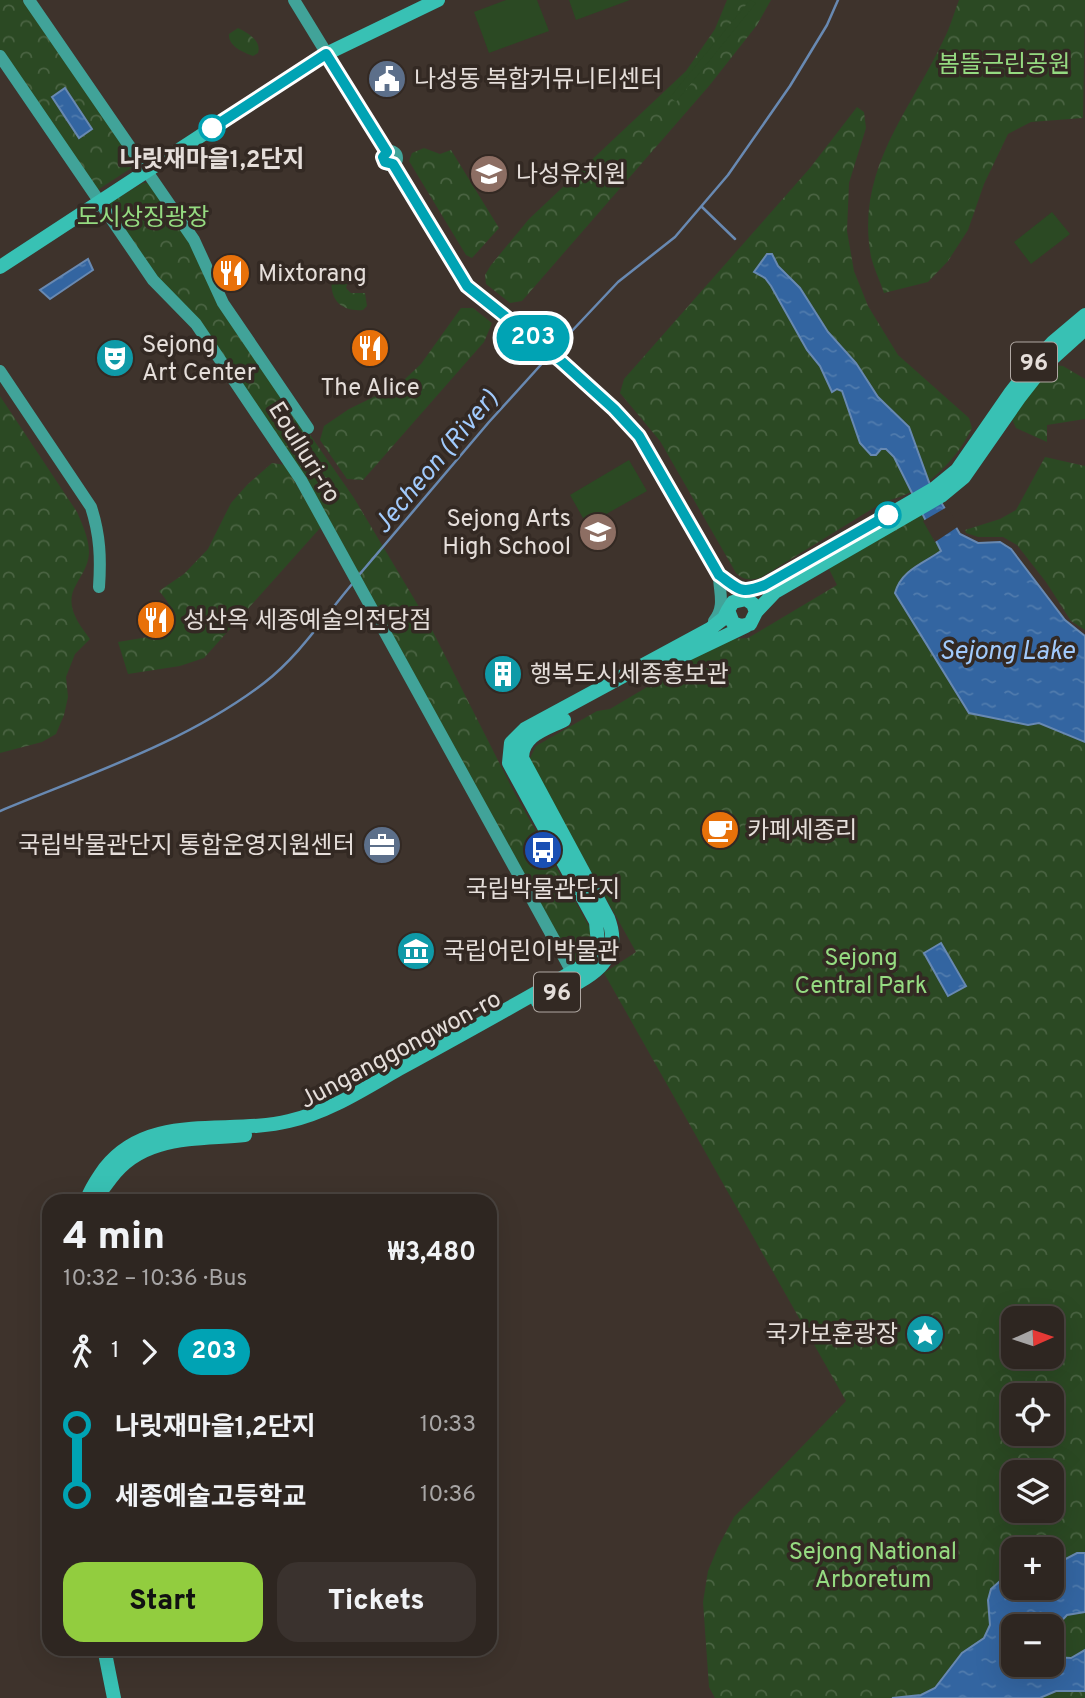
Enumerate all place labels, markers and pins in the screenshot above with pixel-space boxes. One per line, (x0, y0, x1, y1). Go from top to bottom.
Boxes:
public building icon: 나성동 복합커뮤니티센터 (366, 58, 408, 100)
place label: 나성동 복합커뮤니티센터 (414, 66, 663, 96)
marker: 나릿재마을1,2단지 (199, 115, 225, 141)
place label: 나릿재마을1,2단지 (119, 146, 305, 176)
school or university icon: 나성유치원 (468, 153, 510, 195)
place label: 나성유치원 (516, 161, 626, 191)
restaurant icon: Mixtorang (210, 252, 252, 294)
place label: Mixtorang (258, 260, 367, 290)
restaurant icon: The Alice (349, 327, 391, 369)
place label: Sejong Art Center (142, 331, 256, 389)
theatre icon: Sejong Art Center (94, 337, 136, 379)
place label: The Alice (320, 374, 420, 404)
unlabelled marker (875, 502, 901, 528)
place label: Sejong Arts High School (442, 505, 571, 563)
school or university icon: Sejong Arts High School (577, 511, 619, 553)
restaurant icon: 성산옥 세종예술의전당점 (135, 599, 177, 641)
place label: 성산옥 세종예술의전당점 (183, 607, 432, 637)
building icon: 행복도시세종홍보관 (482, 653, 524, 695)
place label: 행복도시세종홍보관 (530, 661, 729, 691)
cafe icon: 카페세종리 (699, 809, 741, 851)
place label: 카페세종리 (747, 817, 857, 847)
office icon: 국립박물관단지 통합운영지원센터 (361, 824, 403, 866)
bus stop icon: 국립박물관단지 (522, 829, 564, 871)
place label: 국립박물관단지 통합운영지원센터 (18, 832, 355, 862)
place label: 국립박물관단지 (466, 876, 620, 906)
museum icon: 국립어린이박물관 (395, 930, 437, 972)
place label: 국립어린이박물관 (443, 938, 620, 968)
place icon: 국가보훈광장 (904, 1313, 946, 1355)
place label: 국가보훈광장 (766, 1321, 898, 1351)

